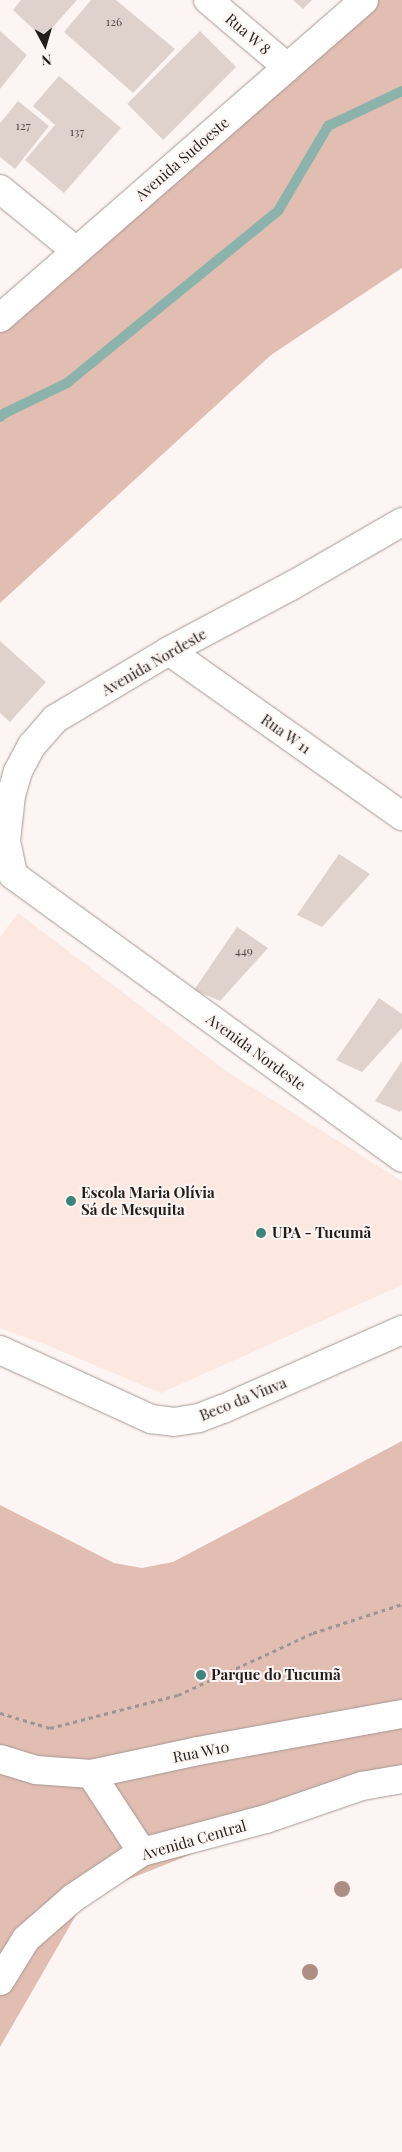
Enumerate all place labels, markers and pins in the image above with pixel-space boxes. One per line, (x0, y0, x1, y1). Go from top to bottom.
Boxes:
place label: Escola Maria Olívia Sá de Mesquita (81, 1183, 215, 1218)
marker: Escola Maria Olívia Sá de Mesquita (65, 1195, 77, 1207)
place label: UPA - Tucumã (272, 1224, 372, 1242)
marker: UPA - Tucumã (254, 1226, 268, 1240)
place label: Parque do Tucumã (211, 1666, 341, 1684)
marker: Parque do Tucumã (195, 1669, 207, 1681)

